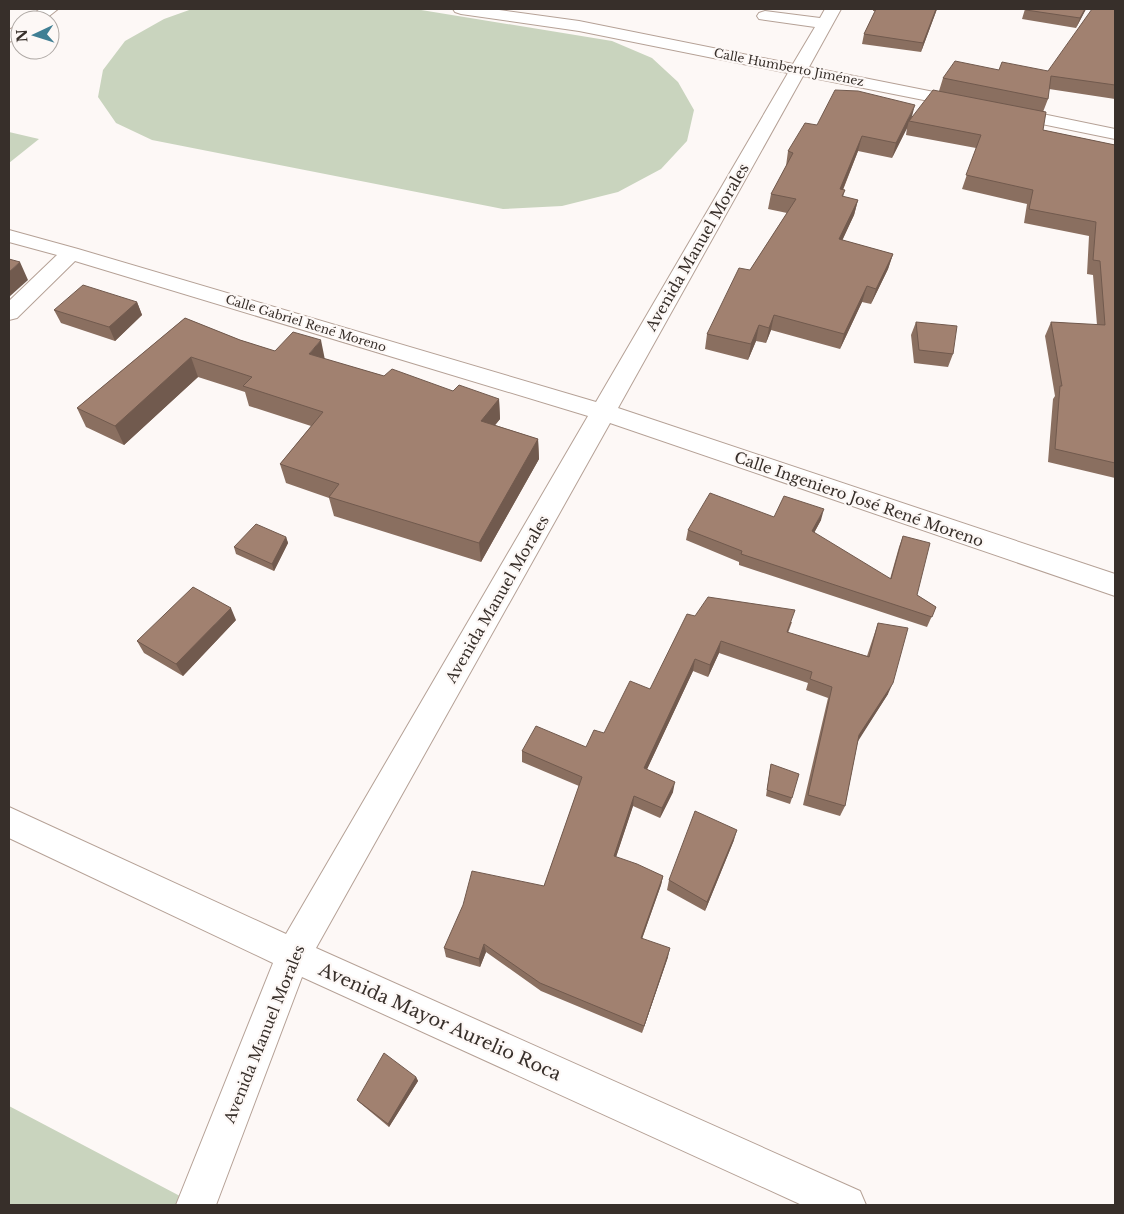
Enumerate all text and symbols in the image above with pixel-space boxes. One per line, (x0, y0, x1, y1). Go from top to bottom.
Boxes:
north arrow (10, 10, 60, 60)
text: N (13, 29, 31, 43)
street label: Calle Humberto Jiménez (713, 45, 866, 89)
street label: Avenida Manuel Morales (641, 160, 753, 335)
street label: Calle Gabriel René Moreno (224, 291, 388, 355)
street label: Calle Ingeniero José René Moreno (732, 447, 986, 551)
street label: Avenida Manuel Morales (441, 512, 553, 687)
street label: Avenida Manuel Morales (219, 942, 309, 1127)
street label: Avenida Mayor Aurelio Roca (315, 958, 565, 1086)

